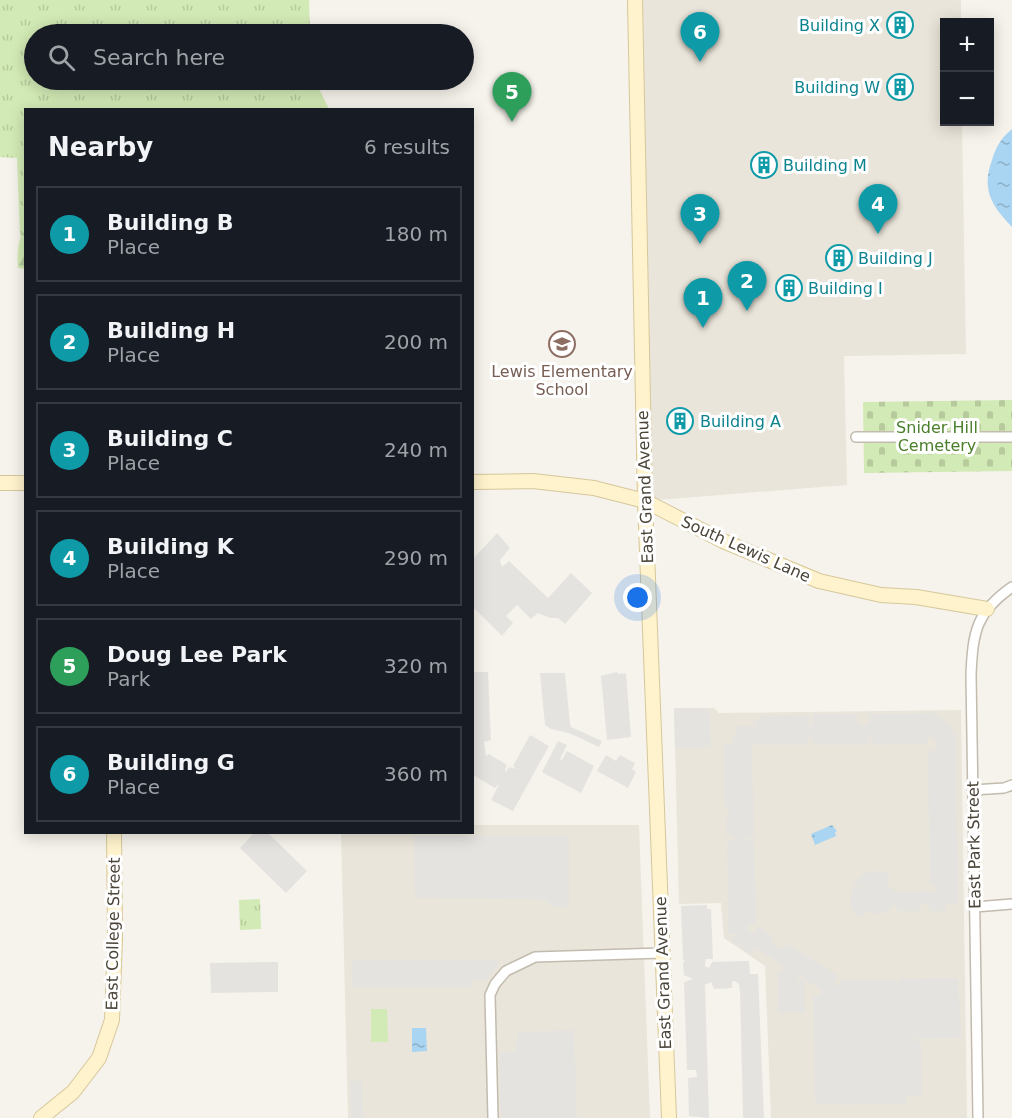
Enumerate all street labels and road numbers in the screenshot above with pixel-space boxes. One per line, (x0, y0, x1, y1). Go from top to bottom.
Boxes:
street label: East Grand Avenue (633, 410, 657, 564)
street label: South Lewis Lane (678, 512, 814, 586)
street label: East Park Street (963, 781, 985, 909)
street label: East College Street (102, 857, 124, 1011)
street label: East Grand Avenue (651, 896, 675, 1050)

